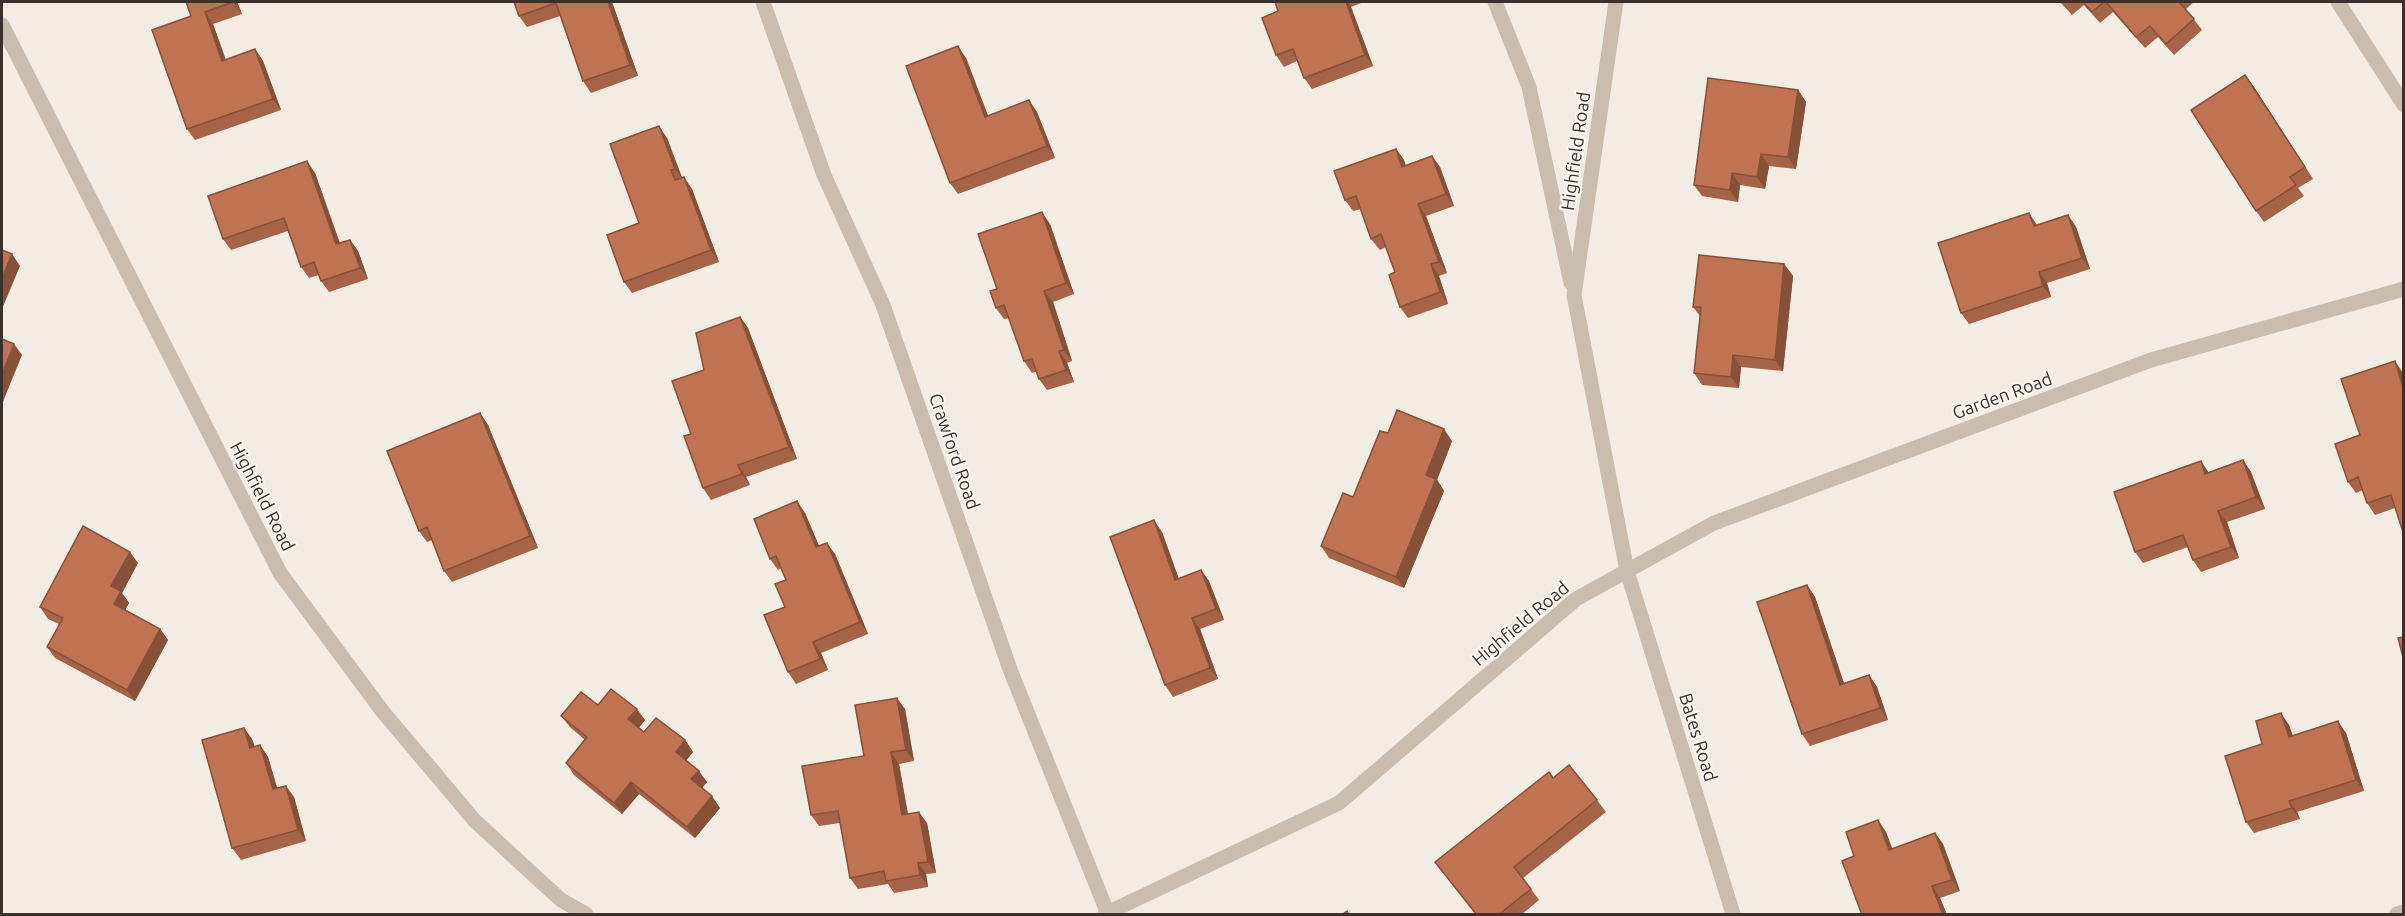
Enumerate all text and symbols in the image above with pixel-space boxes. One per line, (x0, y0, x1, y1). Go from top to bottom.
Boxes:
street label: Highfield Road (1557, 90, 1593, 212)
street label: Garden Road (1950, 368, 2054, 422)
street label: Crawford Road (926, 390, 984, 512)
street label: Highfield Road (227, 438, 299, 554)
street label: Highfield Road (1468, 577, 1572, 669)
street label: Bates Road (1676, 691, 1722, 783)

